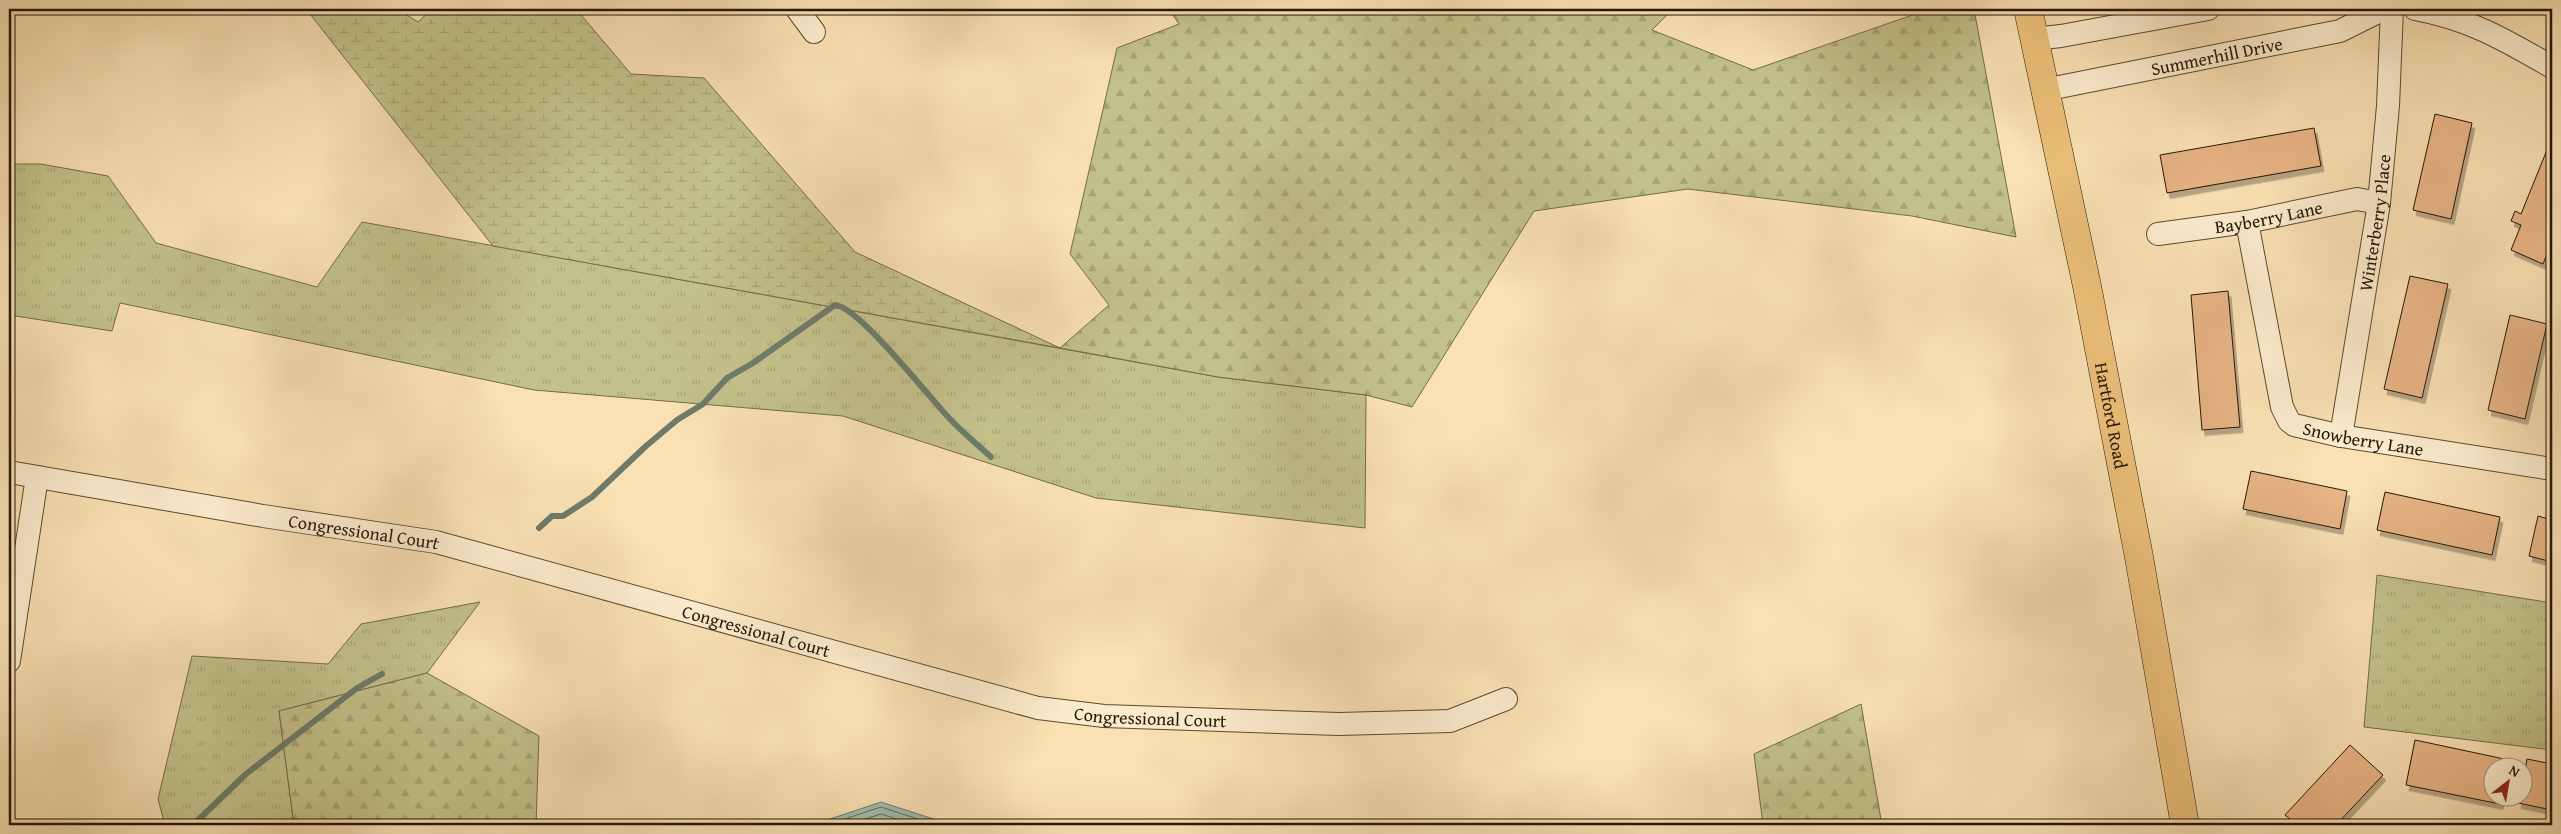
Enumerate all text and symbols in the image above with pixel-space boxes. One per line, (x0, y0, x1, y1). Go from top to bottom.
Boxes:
street label: Summerhill Drive (2148, 29, 2285, 82)
street label: Winterberry Place (2351, 153, 2397, 293)
street label: Bayberry Lane (2213, 193, 2325, 240)
street label: Hartford Road (2088, 360, 2135, 471)
street label: Snowberry Lane (2300, 414, 2425, 462)
street label: Congressional Court (287, 507, 444, 556)
street label: Congressional Court (679, 597, 834, 664)
street label: Congressional Court (1073, 699, 1228, 734)
north arrow (2484, 756, 2534, 806)
text: N (2506, 760, 2524, 782)

